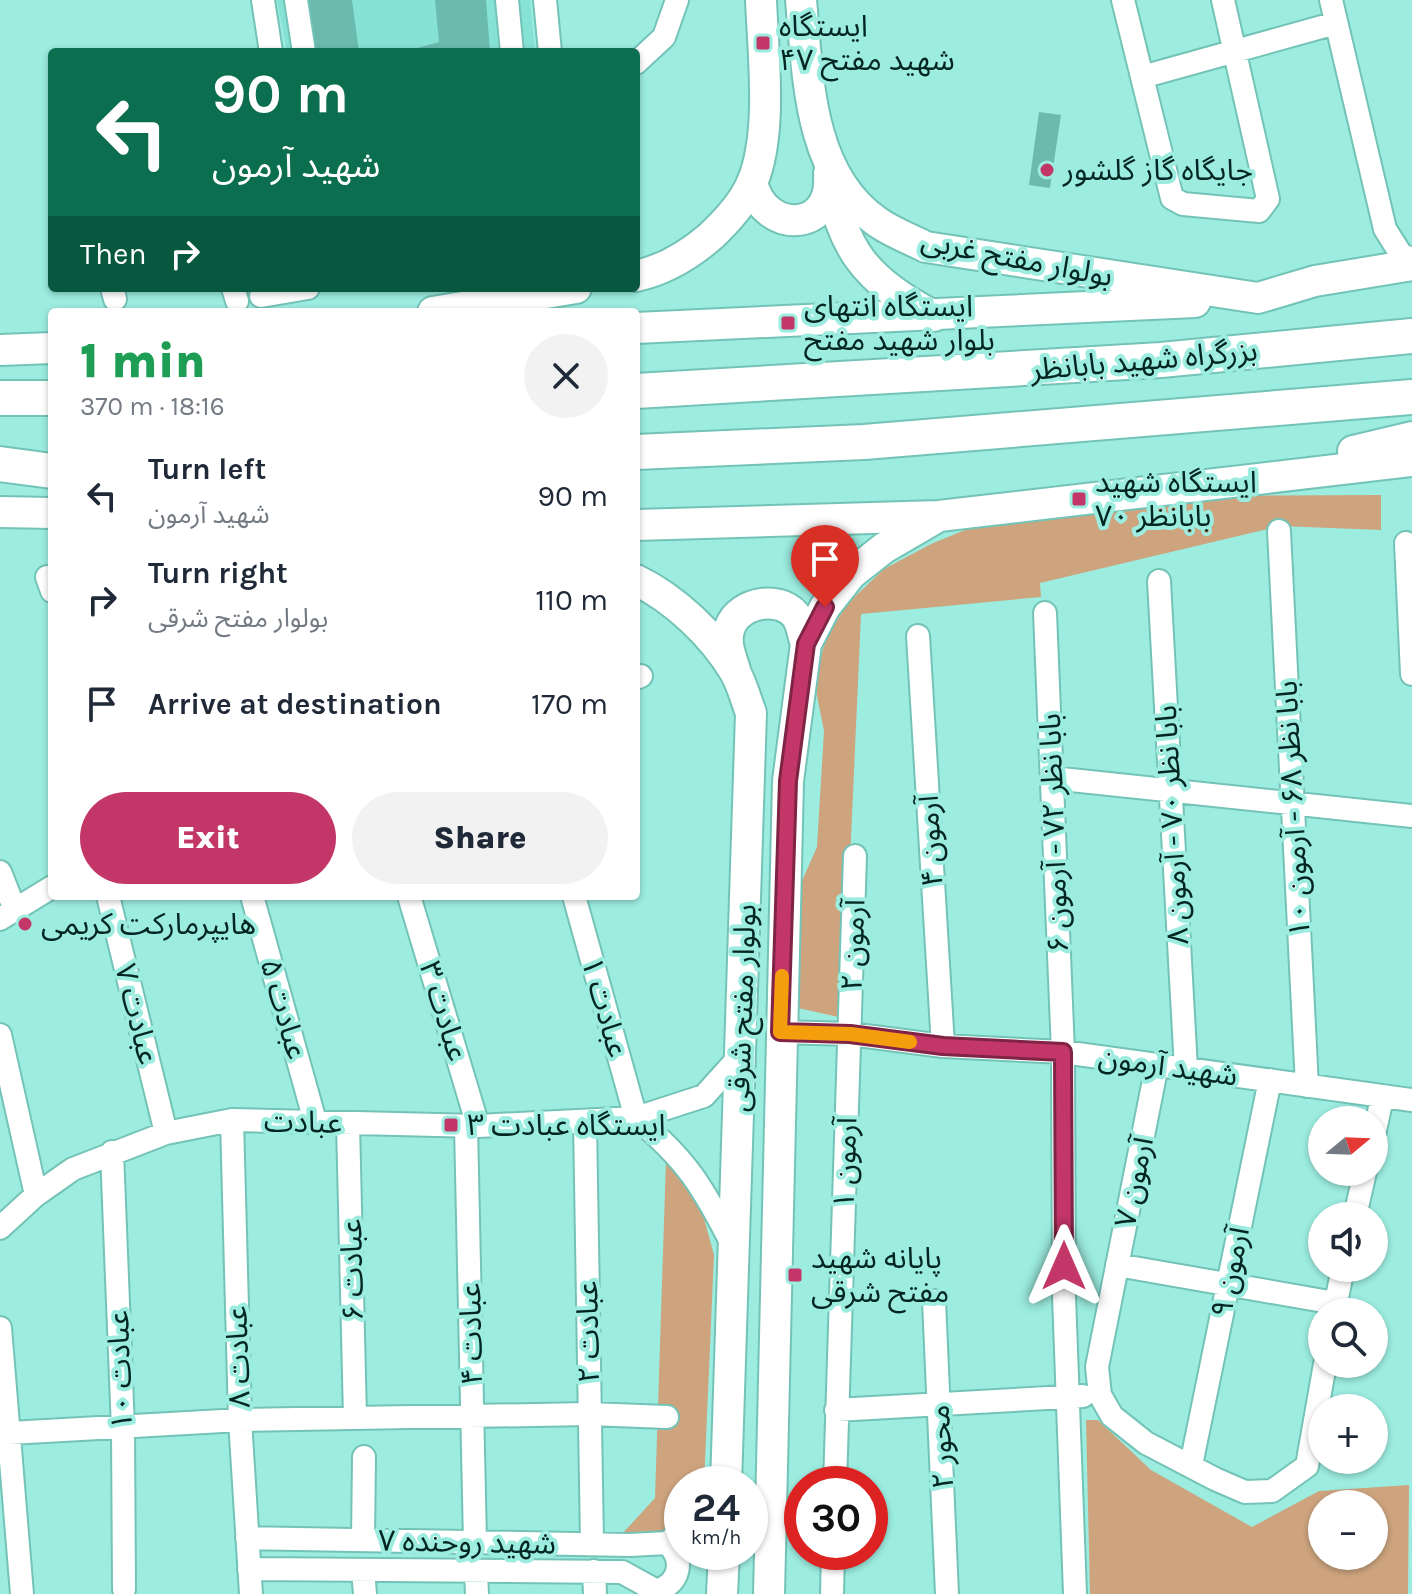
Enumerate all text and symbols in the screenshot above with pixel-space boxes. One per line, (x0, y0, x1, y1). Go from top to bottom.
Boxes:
place label: ایستگاه شهید مفتح ۴۷ (779, 8, 955, 82)
marker: ایستگاه شهید مفتح ۴۷ (754, 34, 772, 52)
text: 90 m (212, 61, 349, 126)
icon: left (80, 80, 184, 184)
text: شهید آرمون (212, 144, 380, 186)
place label: جایگاه گاز گلشور (1062, 152, 1253, 188)
marker: جایگاه گاز گلشور (1038, 161, 1056, 179)
street label: بولوار مفتح غربی (918, 222, 1116, 298)
icon: right (163, 232, 207, 276)
text: Then (80, 236, 147, 272)
place label: ایستگاه انتهای بلوار شهید مفتح (804, 288, 995, 362)
marker: ایستگاه انتهای بلوار شهید مفتح (779, 314, 797, 332)
street label: بزرگراه شهید بابانظر (1028, 332, 1259, 388)
text: 1 min (80, 333, 206, 389)
button: close (524, 334, 608, 418)
text: 370 m · 18:16 (80, 391, 225, 422)
text: Turn left (148, 451, 266, 487)
place label: ایستگاه شهید بابانظر ۷۰ (1095, 464, 1257, 534)
icon: left (80, 474, 124, 518)
text: 90 m (538, 478, 608, 514)
marker: ایستگاه شهید بابانظر ۷۰ (1070, 490, 1088, 508)
text: شهید آرمون (148, 499, 270, 530)
pin (791, 525, 859, 607)
icon: arrive (803, 537, 847, 581)
text: Turn right (148, 555, 288, 591)
icon: right (80, 578, 124, 622)
text: 110 m (535, 582, 608, 618)
text: بولوار مفتح شرقی (148, 603, 328, 634)
street label: بابا نظر ۶۸ - آرمون ۱۰ (1268, 680, 1318, 938)
icon: arrive (80, 682, 124, 726)
text: Arrive at destination (148, 686, 442, 722)
text: 170 m (531, 686, 608, 722)
street label: بابا نظر ۷۰ - آرمون ۸ (1148, 704, 1196, 946)
street label: بابا نظر ۷۲ - آرمون ۶ (1032, 713, 1076, 953)
button: Exit (80, 792, 336, 884)
button: Share (352, 792, 608, 884)
street label: آرمون ۴ (910, 793, 950, 888)
street label: آرمون ۲ (833, 897, 873, 991)
street label: بولوار مفتح شرقی (720, 904, 768, 1113)
place label: هایپرمارکت کریمی (41, 906, 256, 943)
marker: هایپرمارکت کریمی (16, 915, 34, 933)
street label: عبادت ۱ (574, 953, 636, 1061)
street label: عبادت ۵ (253, 955, 315, 1063)
street label: عبادت ۳ (412, 957, 476, 1065)
street label: عبادت ۷ (107, 960, 167, 1068)
street label: شهید آرمون (1096, 1038, 1240, 1094)
street label: عبادت (264, 1103, 342, 1141)
north arrow (1308, 1106, 1388, 1186)
map controls (1308, 1106, 1388, 1570)
place label: ایستگاه عبادت ۳ (467, 1107, 666, 1143)
street label: آرمون ۱ (825, 1115, 865, 1209)
marker: ایستگاه عبادت ۳ (442, 1116, 460, 1134)
street label: آرمون ۷ (1107, 1132, 1161, 1231)
button: sound (1308, 1202, 1388, 1282)
street label: عبادت ۶ (333, 1218, 371, 1322)
street label: آرمون ۹ (1203, 1222, 1257, 1321)
position arrow (1022, 1224, 1106, 1308)
place label: پایانه شهید مفتح شرقی (811, 1240, 949, 1314)
marker: پایانه شهید مفتح شرقی (786, 1266, 804, 1284)
street label: عبادت ۲ (569, 1280, 607, 1384)
street label: عبادت ۴ (452, 1282, 490, 1386)
button: search (1308, 1298, 1388, 1378)
street label: عبادت ۸ (218, 1305, 258, 1409)
street label: عبادت ۱۰ (100, 1310, 140, 1430)
button: + (1308, 1394, 1388, 1474)
street label: محور ۲ (921, 1404, 961, 1490)
speed limit sign: 30 (784, 1466, 888, 1570)
text: 24 (692, 1484, 740, 1531)
button: − (1308, 1490, 1388, 1570)
street label: شهید روحنده ۷ (378, 1522, 556, 1562)
text: km/h (691, 1526, 741, 1549)

